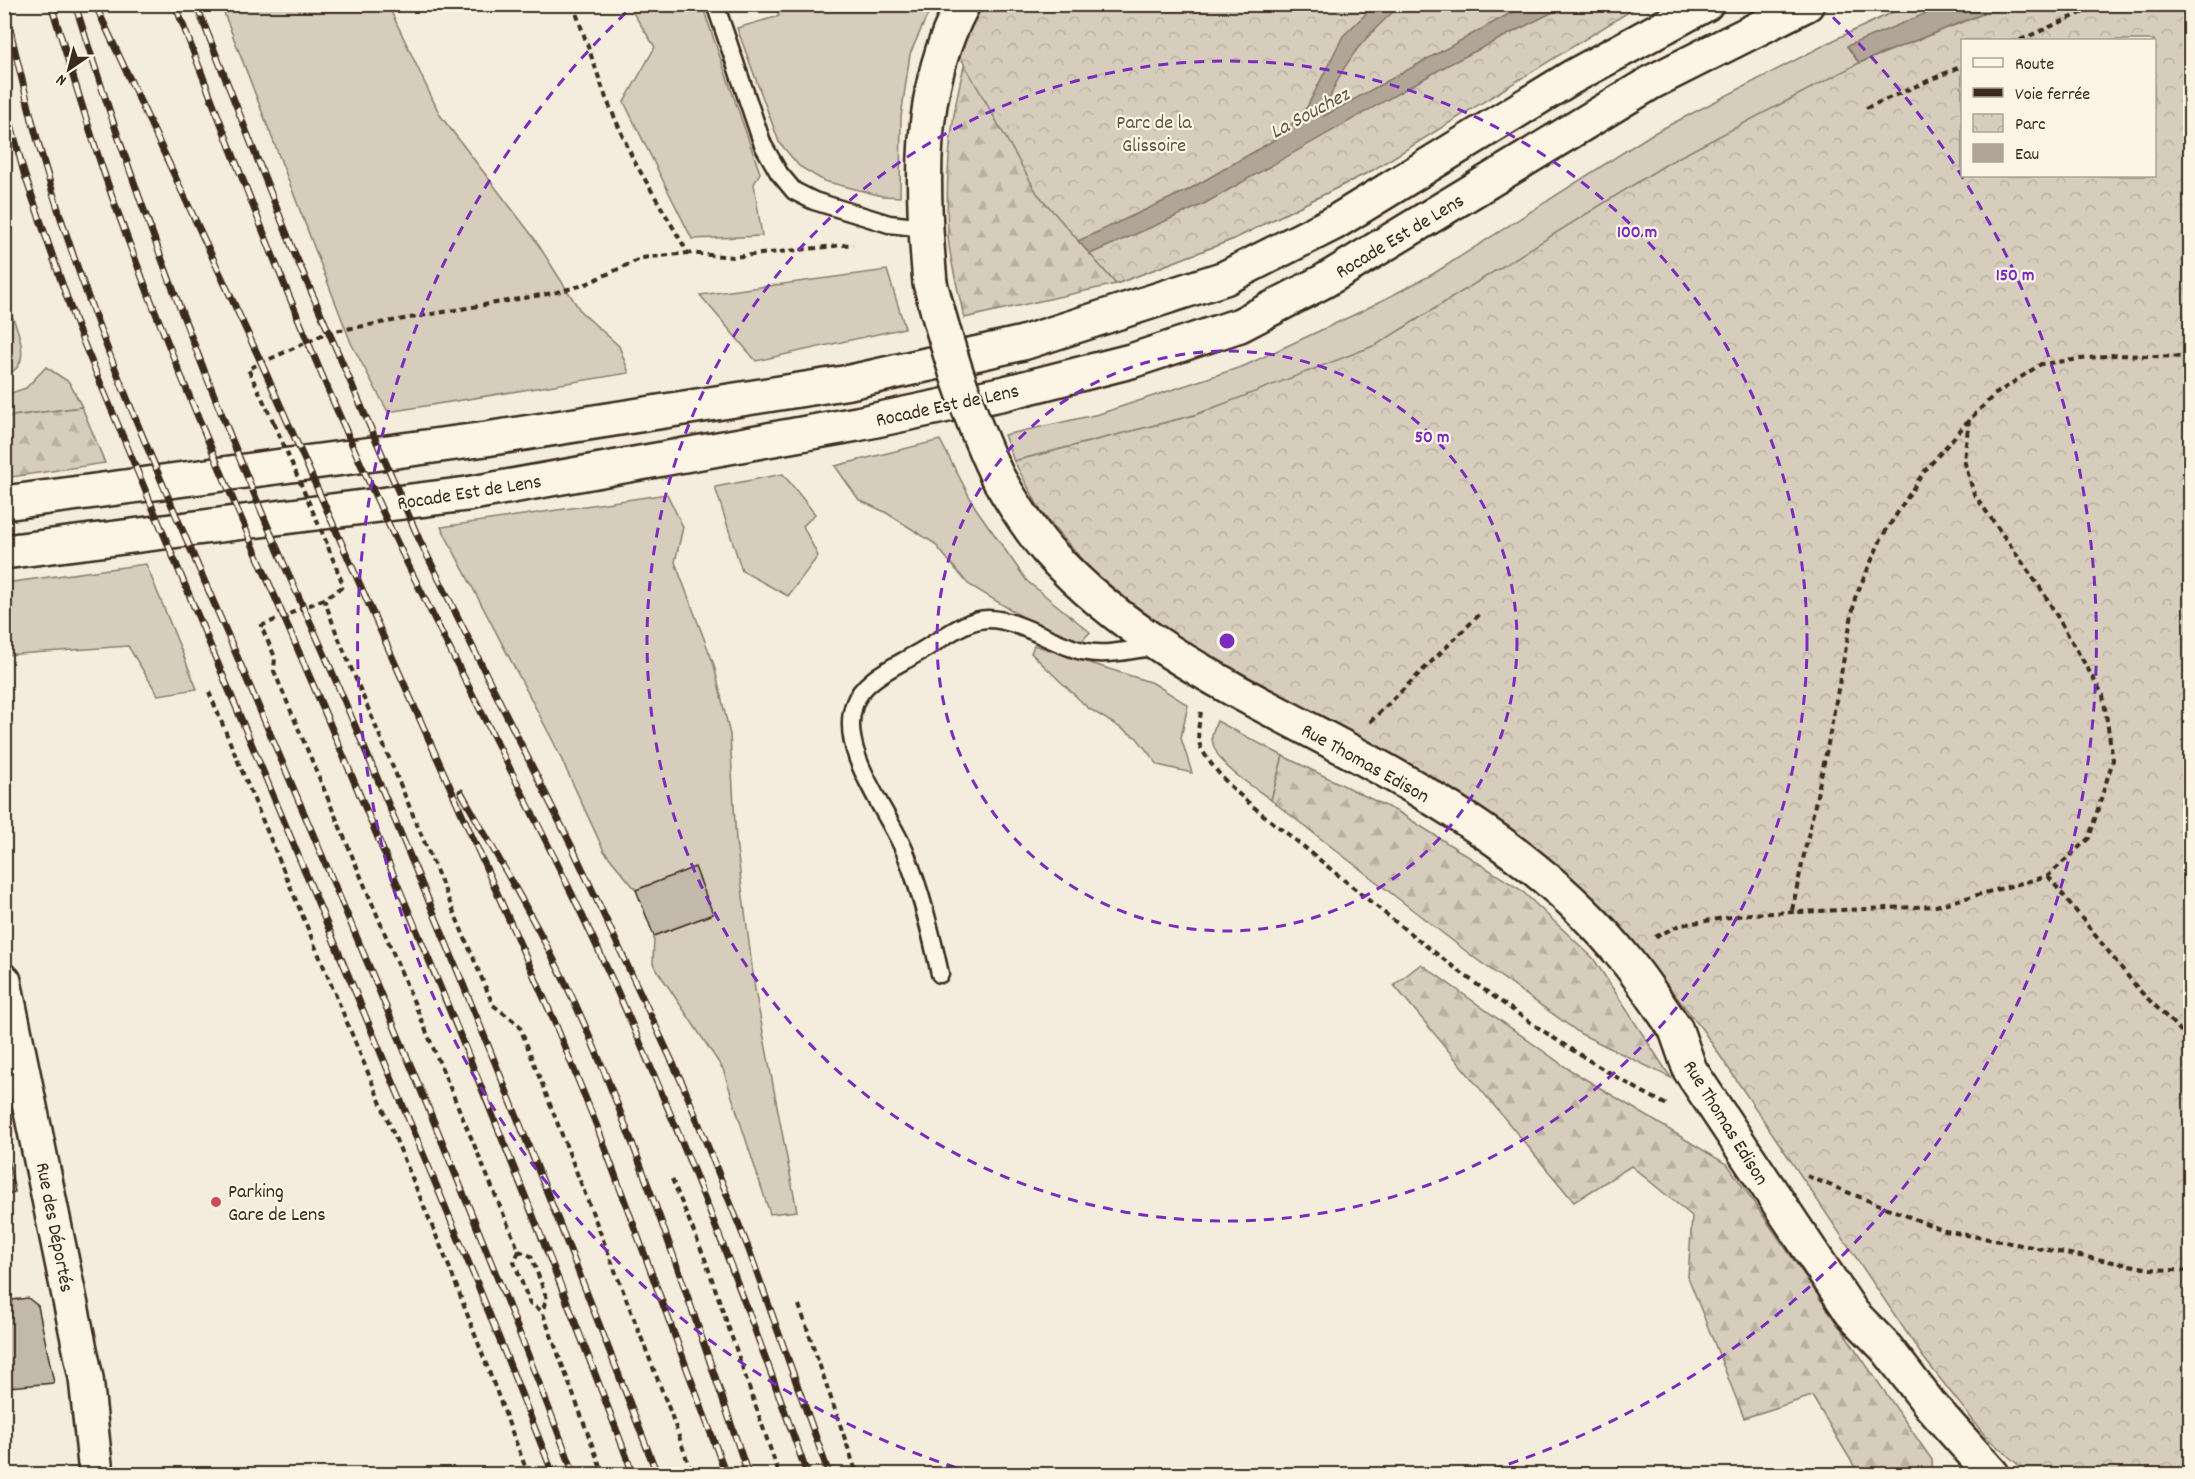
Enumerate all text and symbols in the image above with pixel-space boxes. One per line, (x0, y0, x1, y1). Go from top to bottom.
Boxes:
north arrow (39, 39, 99, 99)
legend (1961, 39, 2156, 177)
text: Route (2015, 53, 2054, 78)
text: N (52, 67, 72, 91)
water label: La Souchez (1265, 81, 1356, 148)
text: Voie ferrée (2015, 83, 2090, 108)
park label: Parc de la Glissoire (1116, 110, 1192, 161)
text: Parc (2015, 113, 2046, 138)
text: Eau (2015, 143, 2039, 168)
street label: Rocade Est de Lens (1331, 188, 1470, 287)
text: 100 m (1617, 221, 1657, 246)
text: 150 m (1996, 264, 2034, 289)
street label: Rocade Est de Lens (873, 378, 1022, 436)
text: 50 m (1415, 426, 1449, 451)
street label: Rocade Est de Lens (395, 469, 544, 519)
centre of rings (1217, 631, 1237, 651)
street label: Rue Thomas Edison (1295, 718, 1434, 811)
street label: Rue Thomas Edison (1675, 1056, 1774, 1191)
street label: Rue des Déportés (27, 1160, 79, 1295)
place label: Parking Gare de Lens (228, 1179, 326, 1230)
marker: Parking Gare de Lens (209, 1195, 223, 1209)

